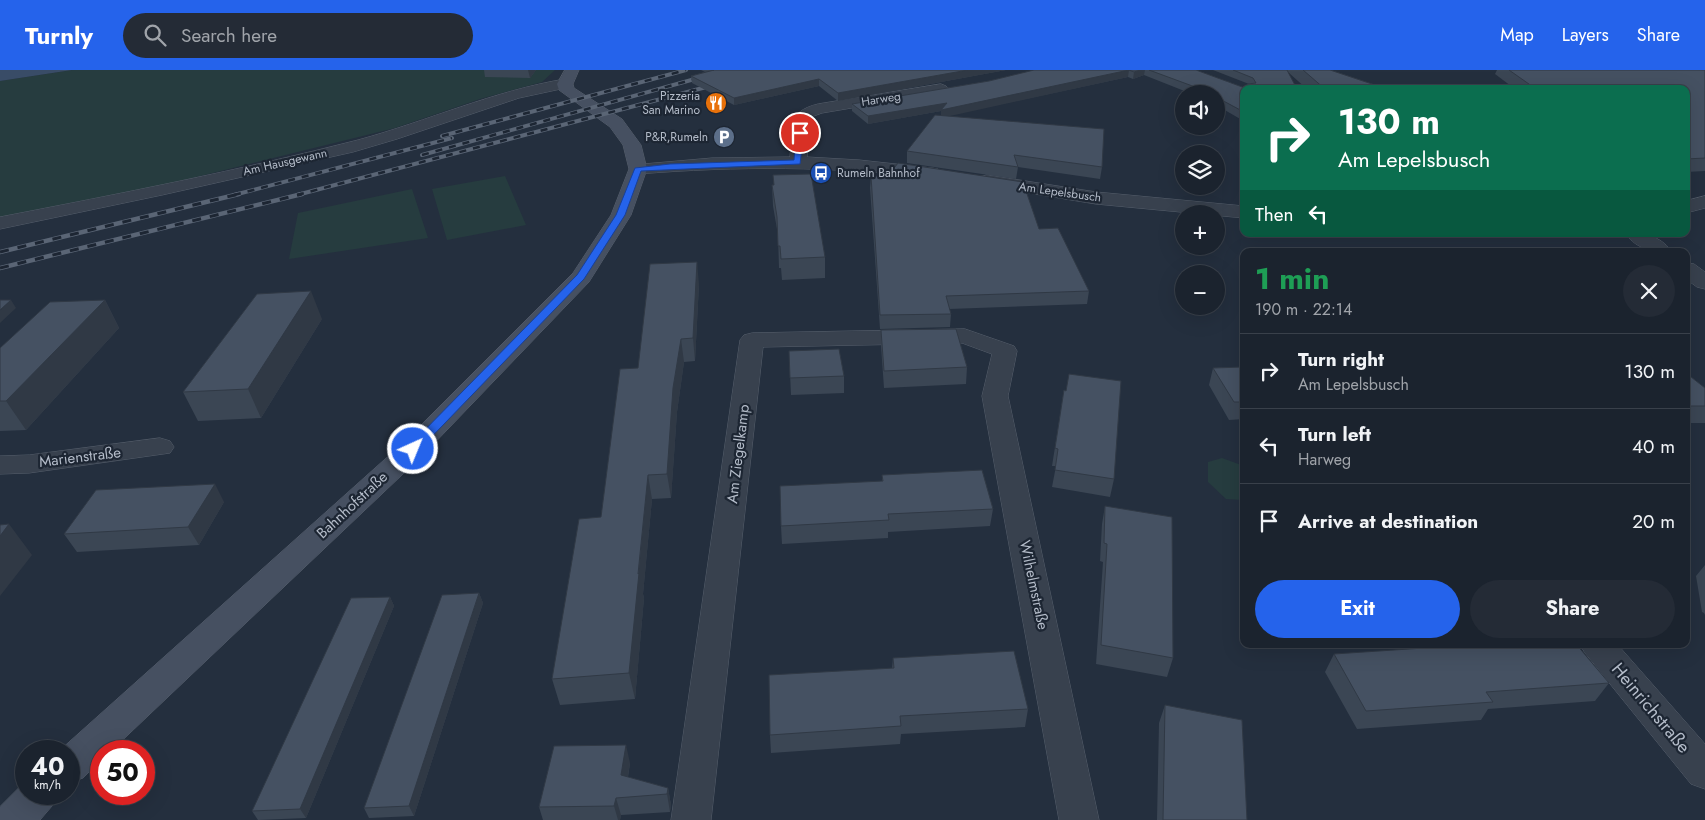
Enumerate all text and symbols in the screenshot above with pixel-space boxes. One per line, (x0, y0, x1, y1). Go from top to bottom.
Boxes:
search box (123, 13, 473, 58)
text: Turnly (25, 18, 93, 53)
icon: search (141, 21, 169, 49)
text: Search here (181, 22, 277, 49)
text: Map (1500, 22, 1534, 48)
text: Layers (1562, 22, 1609, 48)
text: Share (1637, 22, 1680, 48)
map controls (1175, 85, 1225, 315)
button: sound (1175, 85, 1225, 135)
place label: Pizzeria San Marino (642, 87, 700, 119)
street label: Harweg (860, 87, 902, 111)
restaurant icon: Pizzeria San Marino (704, 91, 728, 115)
text: 130 m (1338, 97, 1440, 147)
icon: right (1255, 105, 1320, 170)
pin (779, 112, 821, 154)
icon: arrive (786, 119, 814, 147)
parking icon: P&R,Rumeln (712, 125, 736, 149)
place label: P&R,Rumeln (645, 128, 708, 146)
text: Am Lepelsbusch (1338, 143, 1490, 175)
street label: Am Hausgewann (241, 144, 329, 180)
button: layers (1175, 145, 1225, 195)
bus stop icon: Rumeln Bahnhof (809, 161, 833, 185)
place label: Rumeln Bahnhof (837, 164, 920, 182)
street label: Am Lepelsbusch (1018, 177, 1102, 207)
icon: left (1304, 200, 1332, 228)
text: Then (1255, 201, 1294, 228)
button: + (1175, 205, 1225, 255)
text: 1 min (1255, 257, 1329, 300)
button: − (1175, 265, 1225, 315)
button: close (1623, 265, 1675, 317)
text: 190 m · 22:14 (1255, 298, 1352, 321)
text: Turn right (1298, 346, 1384, 373)
icon: right (1255, 357, 1283, 385)
text: 130 m (1624, 358, 1675, 385)
text: Am Lepelsbusch (1298, 373, 1409, 396)
street label: Am Ziegelkamp (721, 403, 755, 505)
text: Turn left (1298, 421, 1371, 448)
position arrow (386, 422, 438, 474)
icon: left (1255, 432, 1283, 460)
text: 40 m (1632, 433, 1675, 460)
street label: Marienstraße (38, 441, 122, 473)
text: Harweg (1298, 448, 1351, 471)
street label: Bahnhofstraße (312, 466, 393, 544)
icon: arrive (1255, 507, 1283, 535)
text: Arrive at destination (1298, 508, 1478, 535)
text: 20 m (1632, 508, 1675, 535)
street label: Wilhelmstraße (1014, 538, 1054, 632)
button: Exit (1255, 580, 1460, 638)
button: Share (1470, 580, 1675, 638)
street label: Heinrichstraße (1605, 657, 1697, 759)
speed limit sign: 50 (90, 740, 155, 805)
text: 40 (30, 748, 65, 784)
text: km/h (34, 776, 61, 794)

